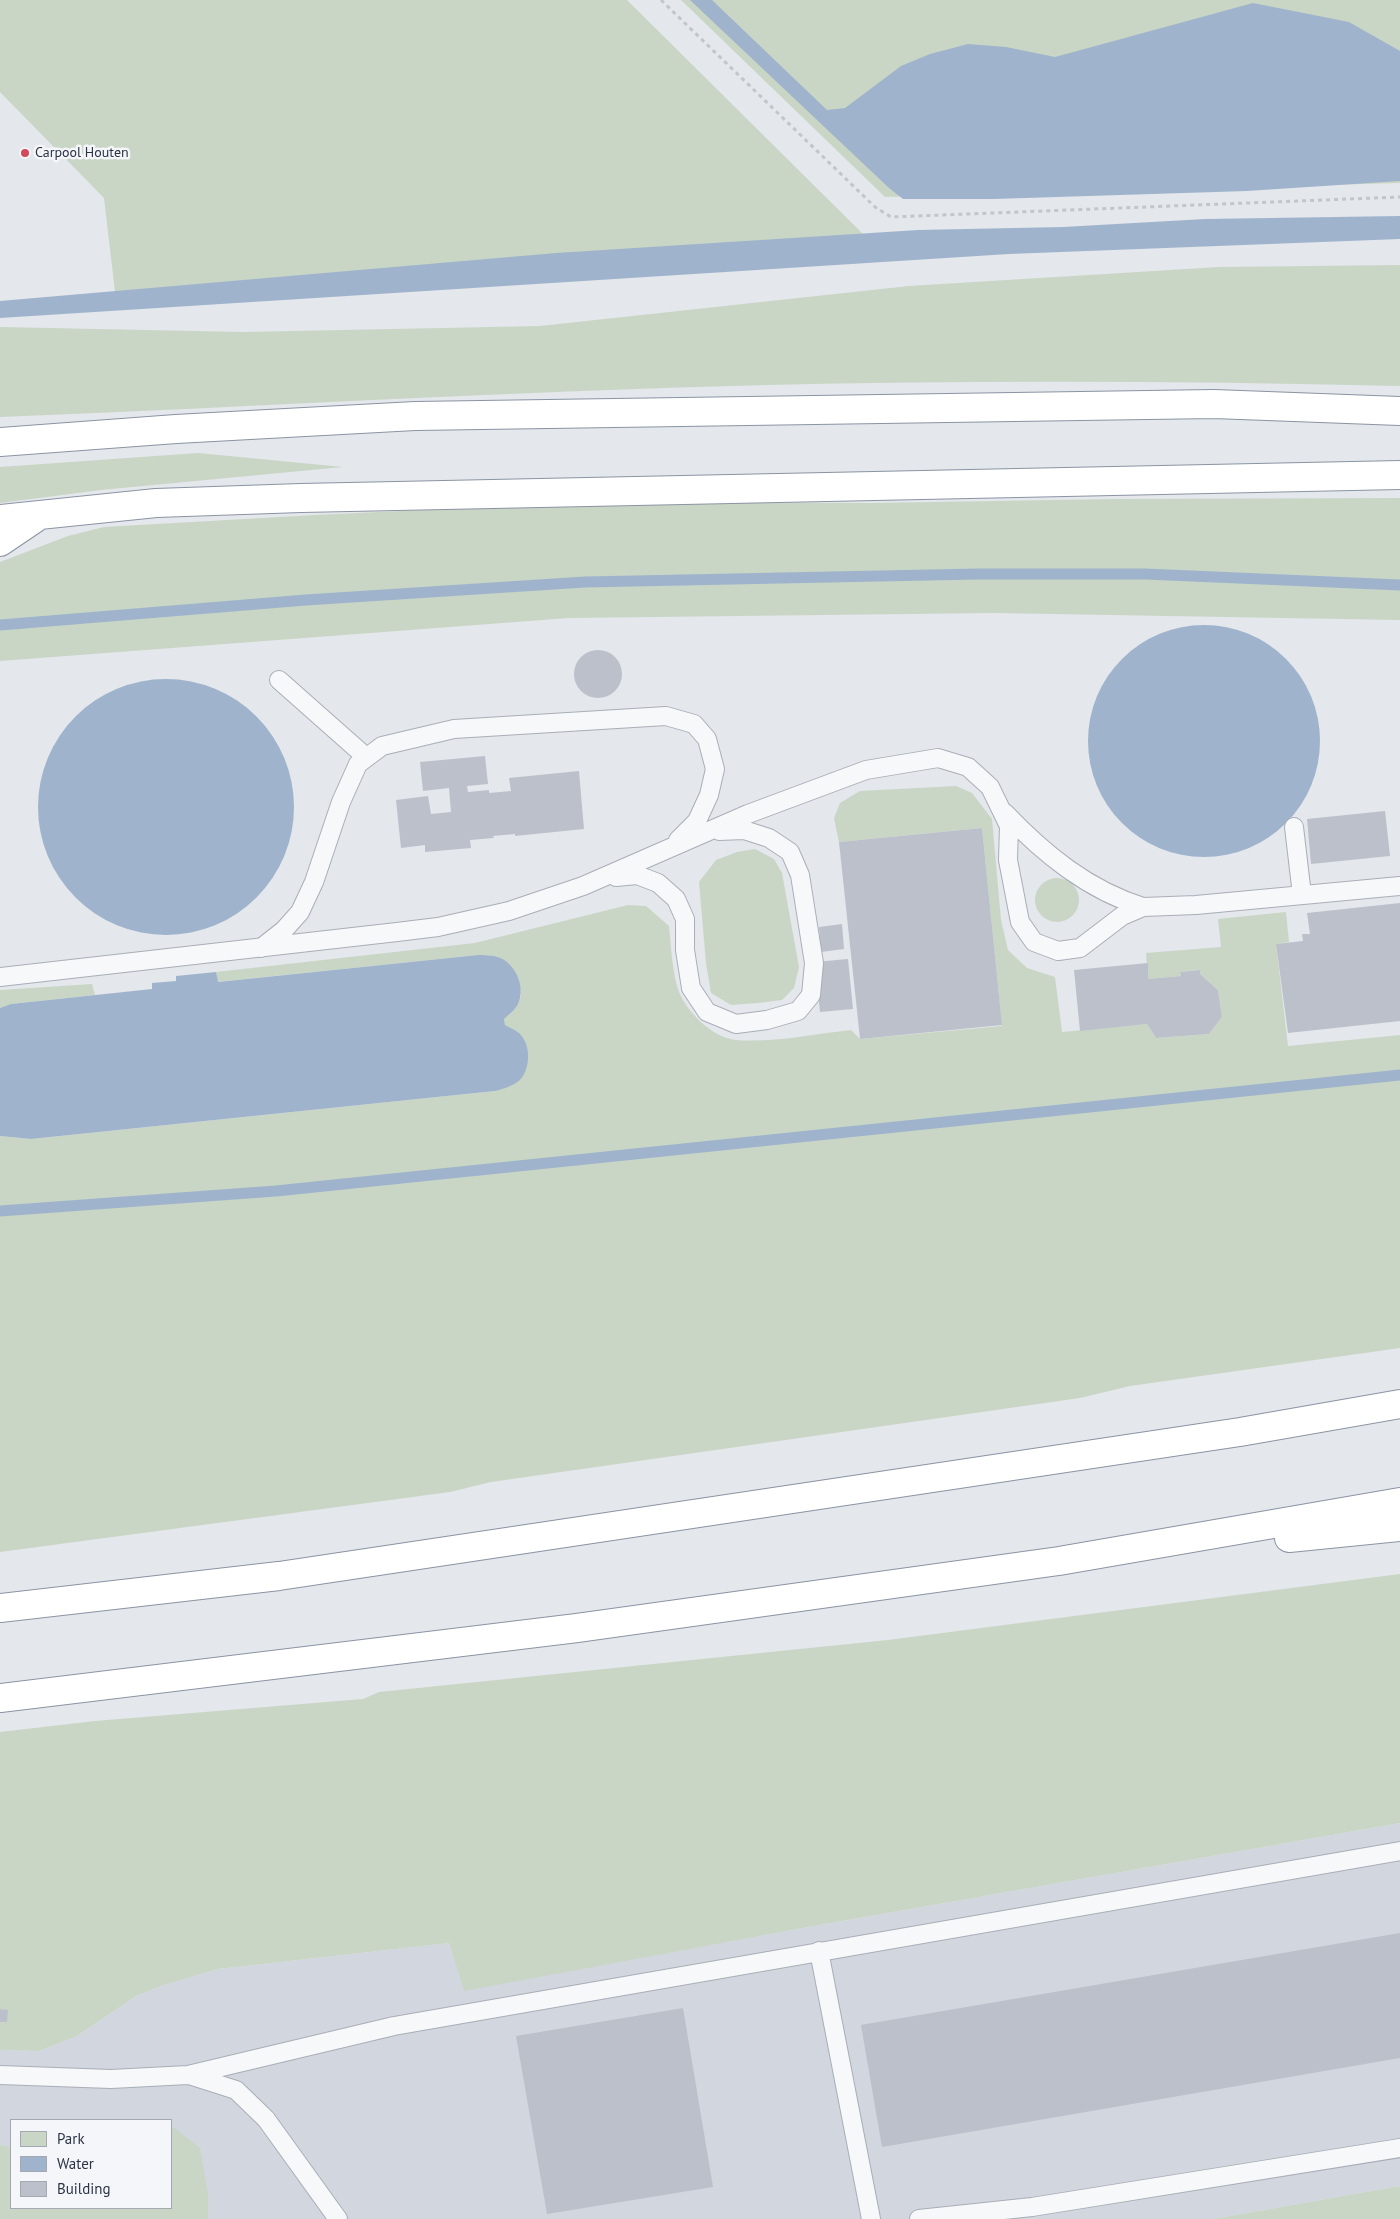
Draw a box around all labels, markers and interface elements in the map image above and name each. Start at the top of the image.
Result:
place label: Carpool Houten [35,145,129,161]
marker: Carpool Houten [19,147,31,159]
legend [10,2119,172,2209]
text: Park [57,2129,85,2148]
text: Water [57,2154,94,2173]
text: Building [57,2179,111,2198]

